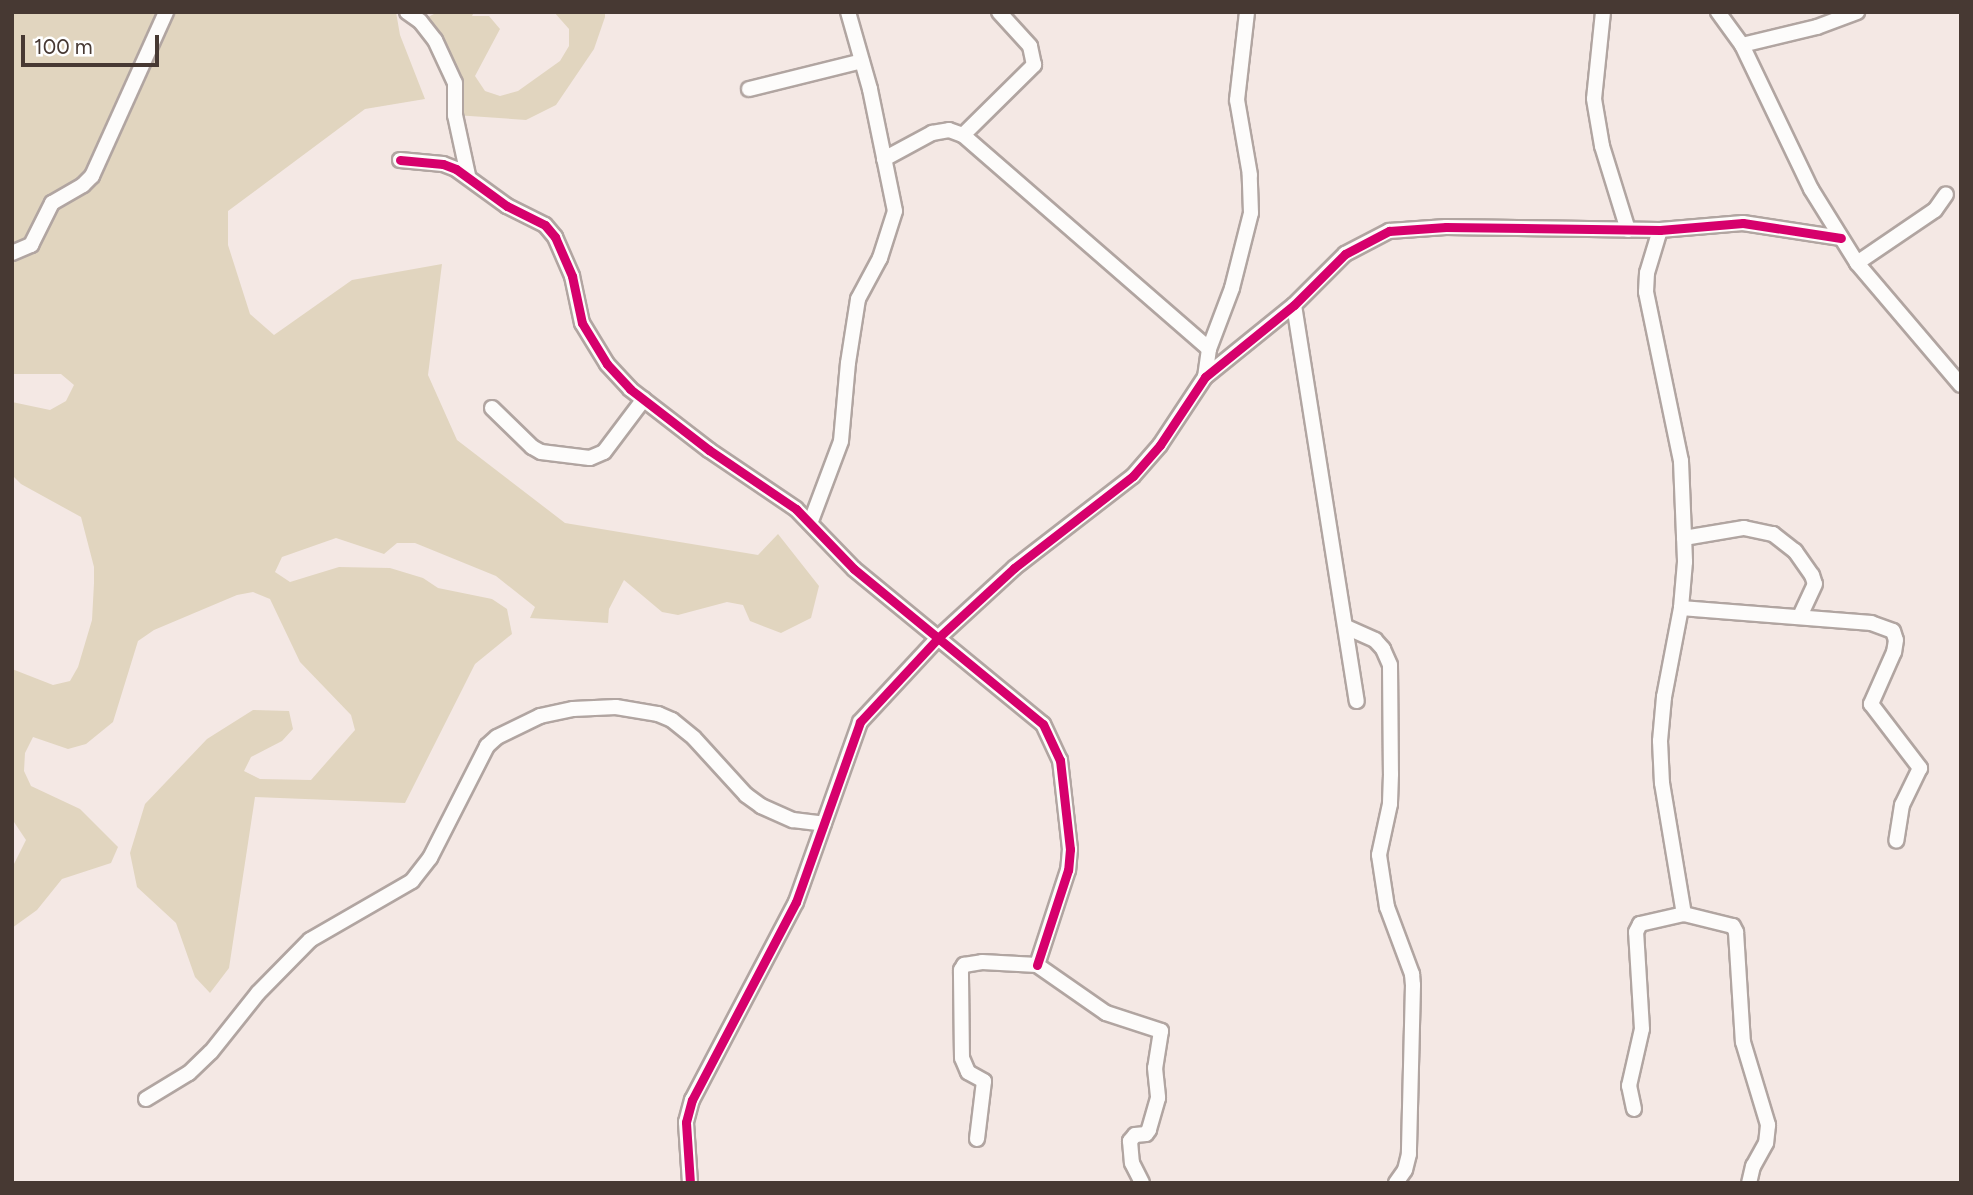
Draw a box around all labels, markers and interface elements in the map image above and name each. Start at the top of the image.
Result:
scale bar [24,21,163,65]
text: 100 m [34,34,93,59]

